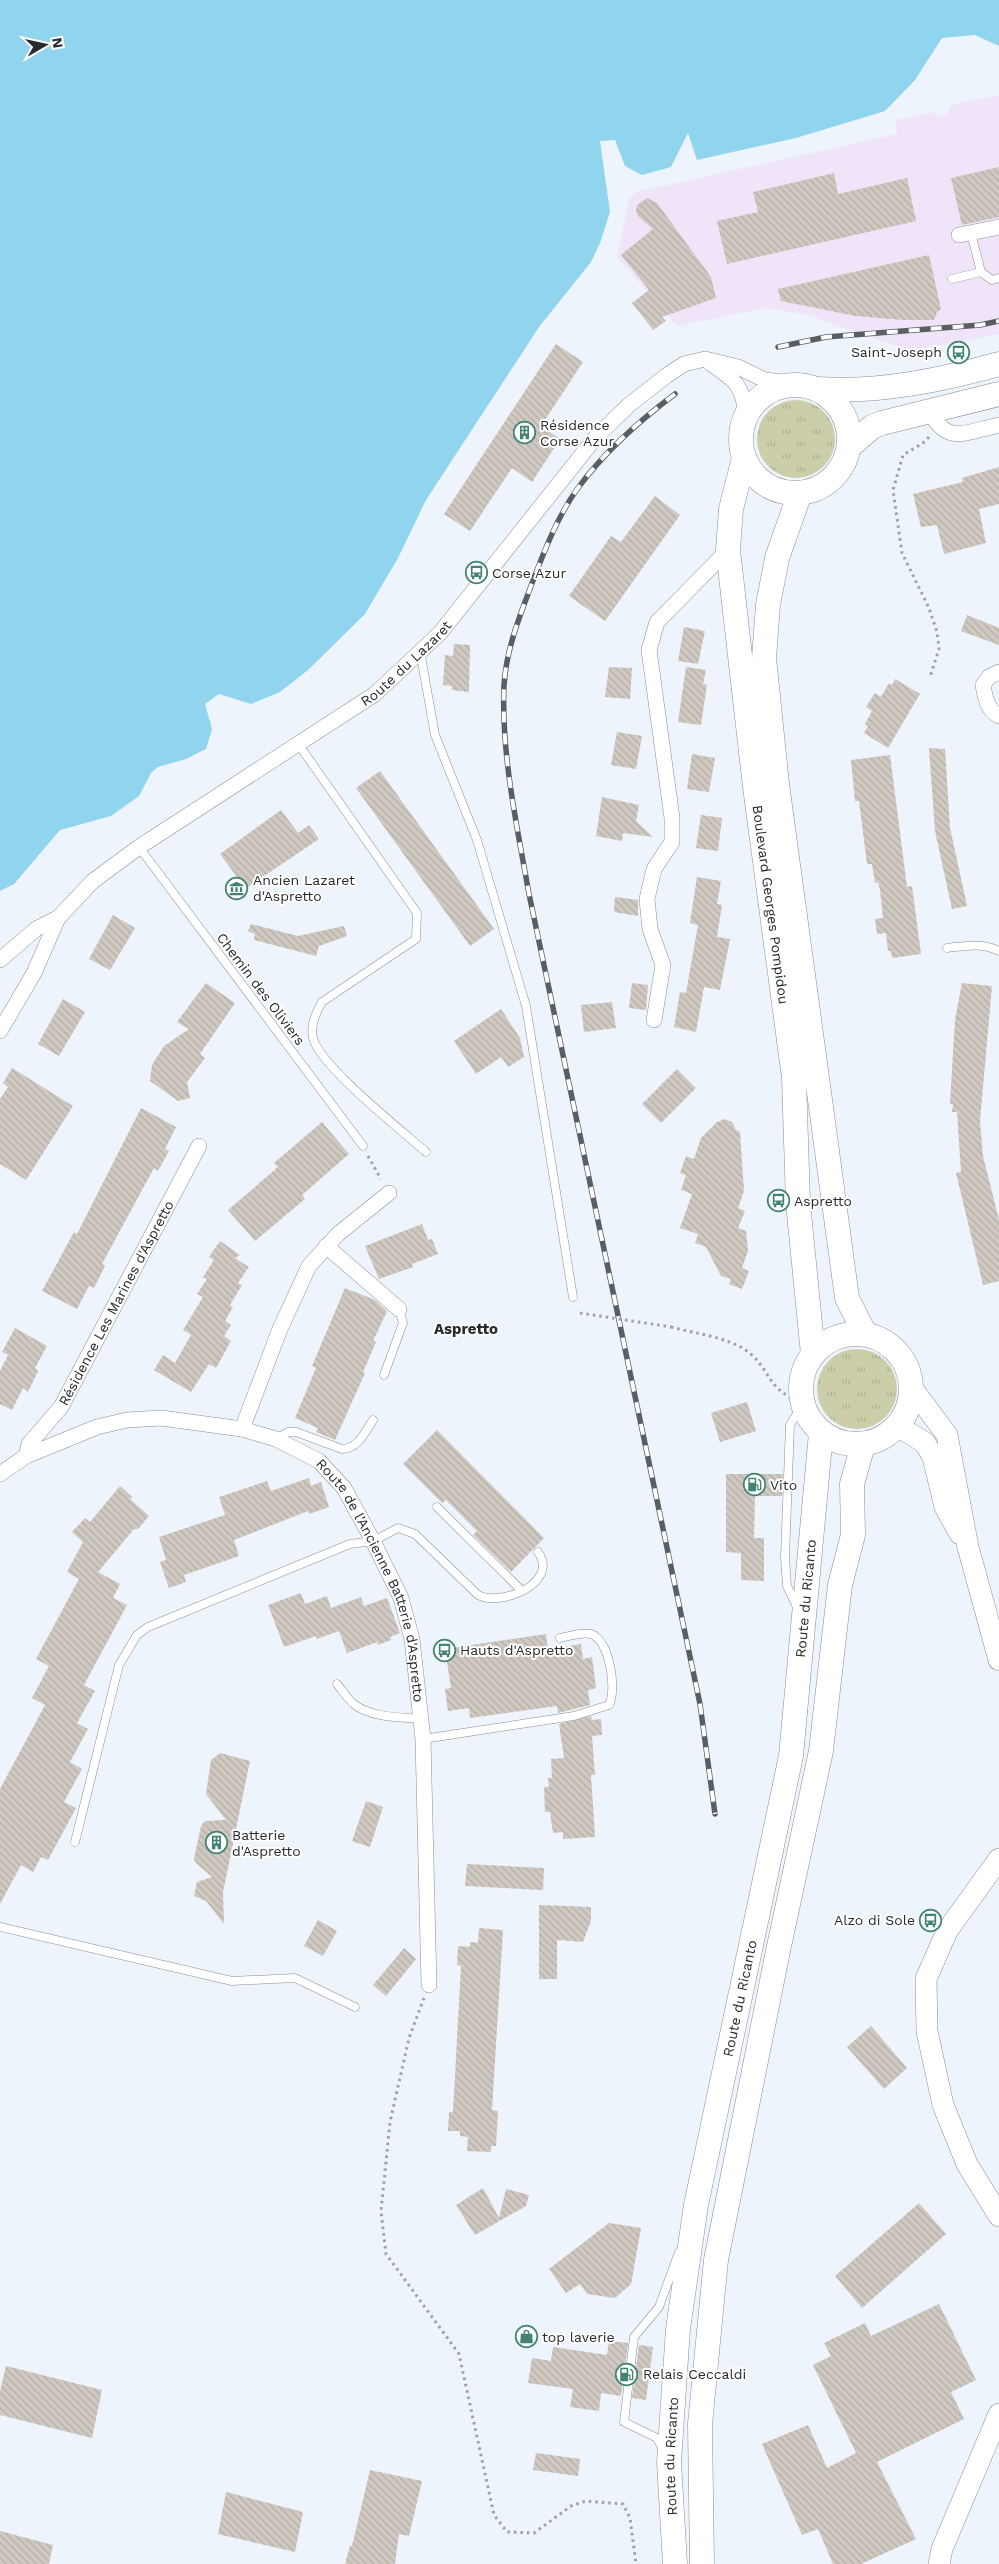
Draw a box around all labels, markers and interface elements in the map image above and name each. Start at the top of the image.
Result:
north arrow [20,20,70,70]
text: N [49,37,67,49]
bus stop icon: Saint-Joseph [946,340,970,364]
place label: Saint-Joseph [851,344,942,360]
place label: Résidence Corse Azur [540,417,614,449]
building icon: Résidence Corse Azur [512,421,536,445]
bus stop icon: Corse Azur [464,561,488,585]
place label: Corse Azur [492,565,566,581]
street label: Route du Lazaret [358,617,455,709]
street label: Boulevard Georges Pompidou [750,804,792,1005]
place label: Ancien Lazaret d'Aspretto [253,872,355,904]
museum icon: Ancien Lazaret d'Aspretto [225,876,249,900]
street label: Chemin des Oliviers [214,930,308,1048]
bus stop icon: Aspretto [766,1189,790,1213]
place label: Aspretto [794,1193,852,1209]
street label: Résidence Les Marines d'Aspretto [55,1198,177,1408]
district label: Aspretto [434,1320,498,1338]
street label: Route de l'Ancienne Batterie d'Aspretto [313,1456,427,1703]
fuel station icon: Vito [742,1473,766,1497]
place label: Vito [770,1477,797,1493]
street label: Route du Ricanto [792,1539,819,1658]
bus stop icon: Hauts d'Aspretto [432,1638,456,1662]
place label: Hauts d'Aspretto [460,1642,573,1658]
place label: Batterie d'Aspretto [232,1827,301,1859]
building icon: Batterie d'Aspretto [204,1831,228,1855]
bus stop icon: Alzo di Sole [919,1908,943,1932]
place label: Alzo di Sole [834,1912,915,1928]
street label: Route du Ricanto [720,1939,760,2058]
shop icon: top laverie [514,2325,538,2349]
place label: top laverie [542,2329,615,2345]
fuel station icon: Relais Ceccaldi [615,2362,639,2386]
place label: Relais Ceccaldi [643,2366,746,2382]
street label: Route du Ricanto [661,2396,681,2516]

